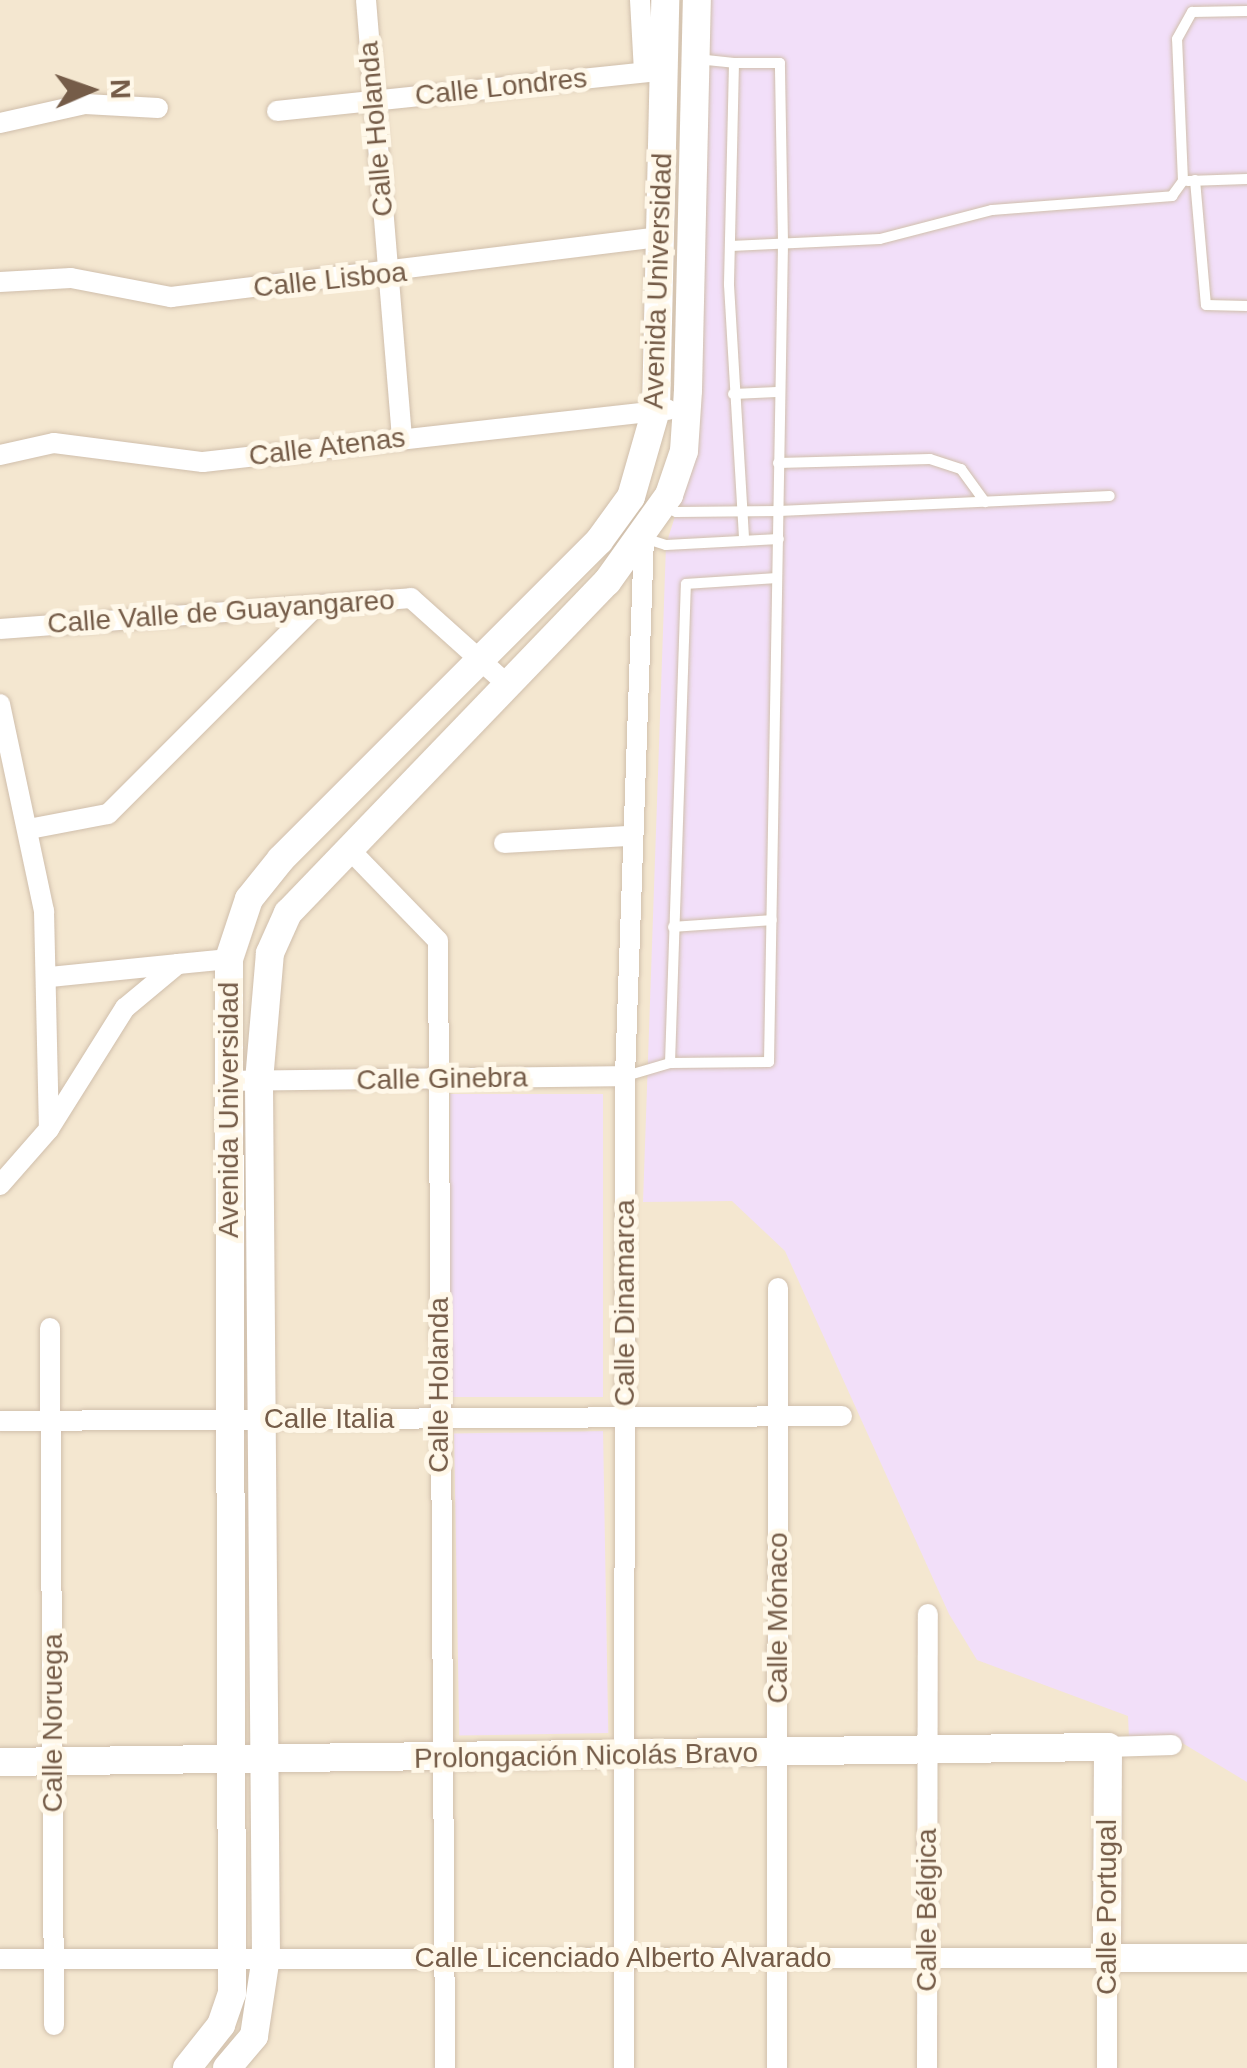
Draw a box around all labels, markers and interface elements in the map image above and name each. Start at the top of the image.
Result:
north arrow [40,40,140,140]
street label: Calle Holanda [352,40,400,218]
street label: Calle Londres [413,61,589,113]
text: N [105,78,136,100]
street label: Avenida Universidad [637,152,679,410]
street label: Calle Lisboa [252,255,408,305]
street label: Calle Atenas [246,421,408,473]
street label: Calle Valle de Guayangareo [46,583,396,641]
street label: Avenida Universidad [212,982,246,1238]
street label: Calle Ginebra [356,1061,528,1097]
street label: Calle Dinamarca [608,1200,642,1406]
street label: Calle Holanda [422,1297,456,1473]
street label: Calle Italia [264,1402,394,1436]
street label: Calle Mónaco [761,1532,795,1704]
street label: Calle Noruega [36,1634,70,1812]
street label: Prolongación Nicolás Bravo [414,1736,758,1776]
street label: Calle Portugal [1090,1819,1124,1995]
street label: Calle Bélgica [910,1828,944,1992]
street label: Calle Licenciado Alberto Alvarado [413,1941,833,1975]

